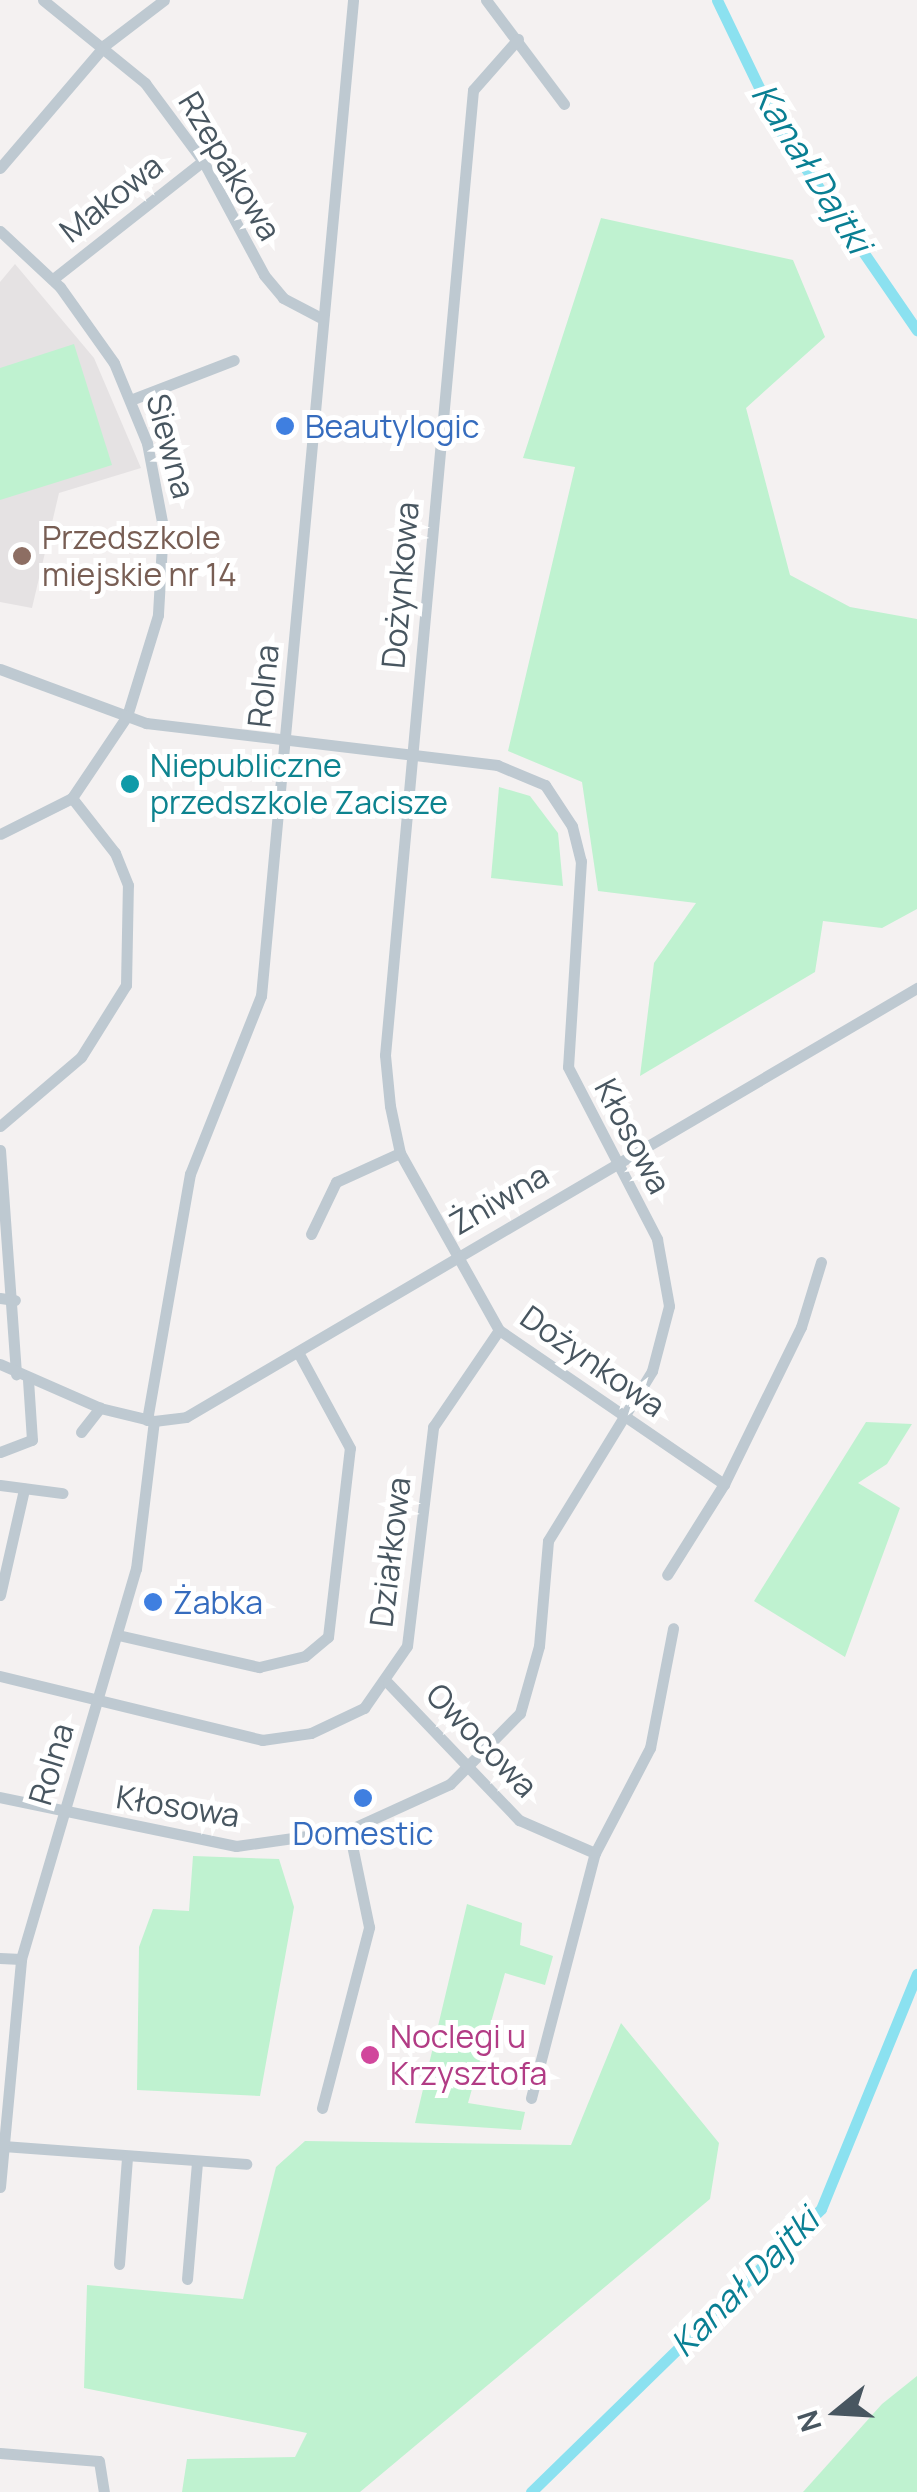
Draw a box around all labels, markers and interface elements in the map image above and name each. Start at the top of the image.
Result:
water label: Kanał Dajtki [743,76,881,260]
street label: Rzepakowa [171,85,289,247]
street label: Makowa [52,146,170,250]
street label: Siewna [139,390,203,502]
place label: Beautylogic [305,407,480,445]
marker: Beautylogic [274,415,296,437]
street label: Dożynkowa [374,500,426,670]
place label: Przedszkole miejskie nr 14 [42,519,237,594]
marker: Przedszkole miejskie nr 14 [11,545,33,567]
street label: Rolna [240,643,286,729]
place label: Niepubliczne przedszkole Zacisze [150,747,448,822]
marker: Niepubliczne przedszkole Zacisze [119,773,141,795]
street label: Kłosowa [587,1072,679,1200]
street label: Żniwna [443,1156,555,1242]
street label: Dożynkowa [513,1297,673,1425]
street label: Działkowa [362,1475,418,1629]
place label: Żabka [173,1583,263,1621]
marker: Żabka [142,1591,164,1613]
street label: Owocowa [419,1675,545,1805]
street label: Rolna [20,1719,82,1809]
street label: Kłosowa [114,1777,242,1835]
marker: Domestic [352,1787,374,1809]
place label: Domestic [293,1814,433,1852]
place label: Noclegi u Krzysztofa [390,2018,547,2093]
marker: Noclegi u Krzysztofa [359,2044,381,2066]
water label: Kanał Dajtki [661,2199,827,2365]
north arrow [787,2362,887,2462]
text: N [787,2406,830,2437]

